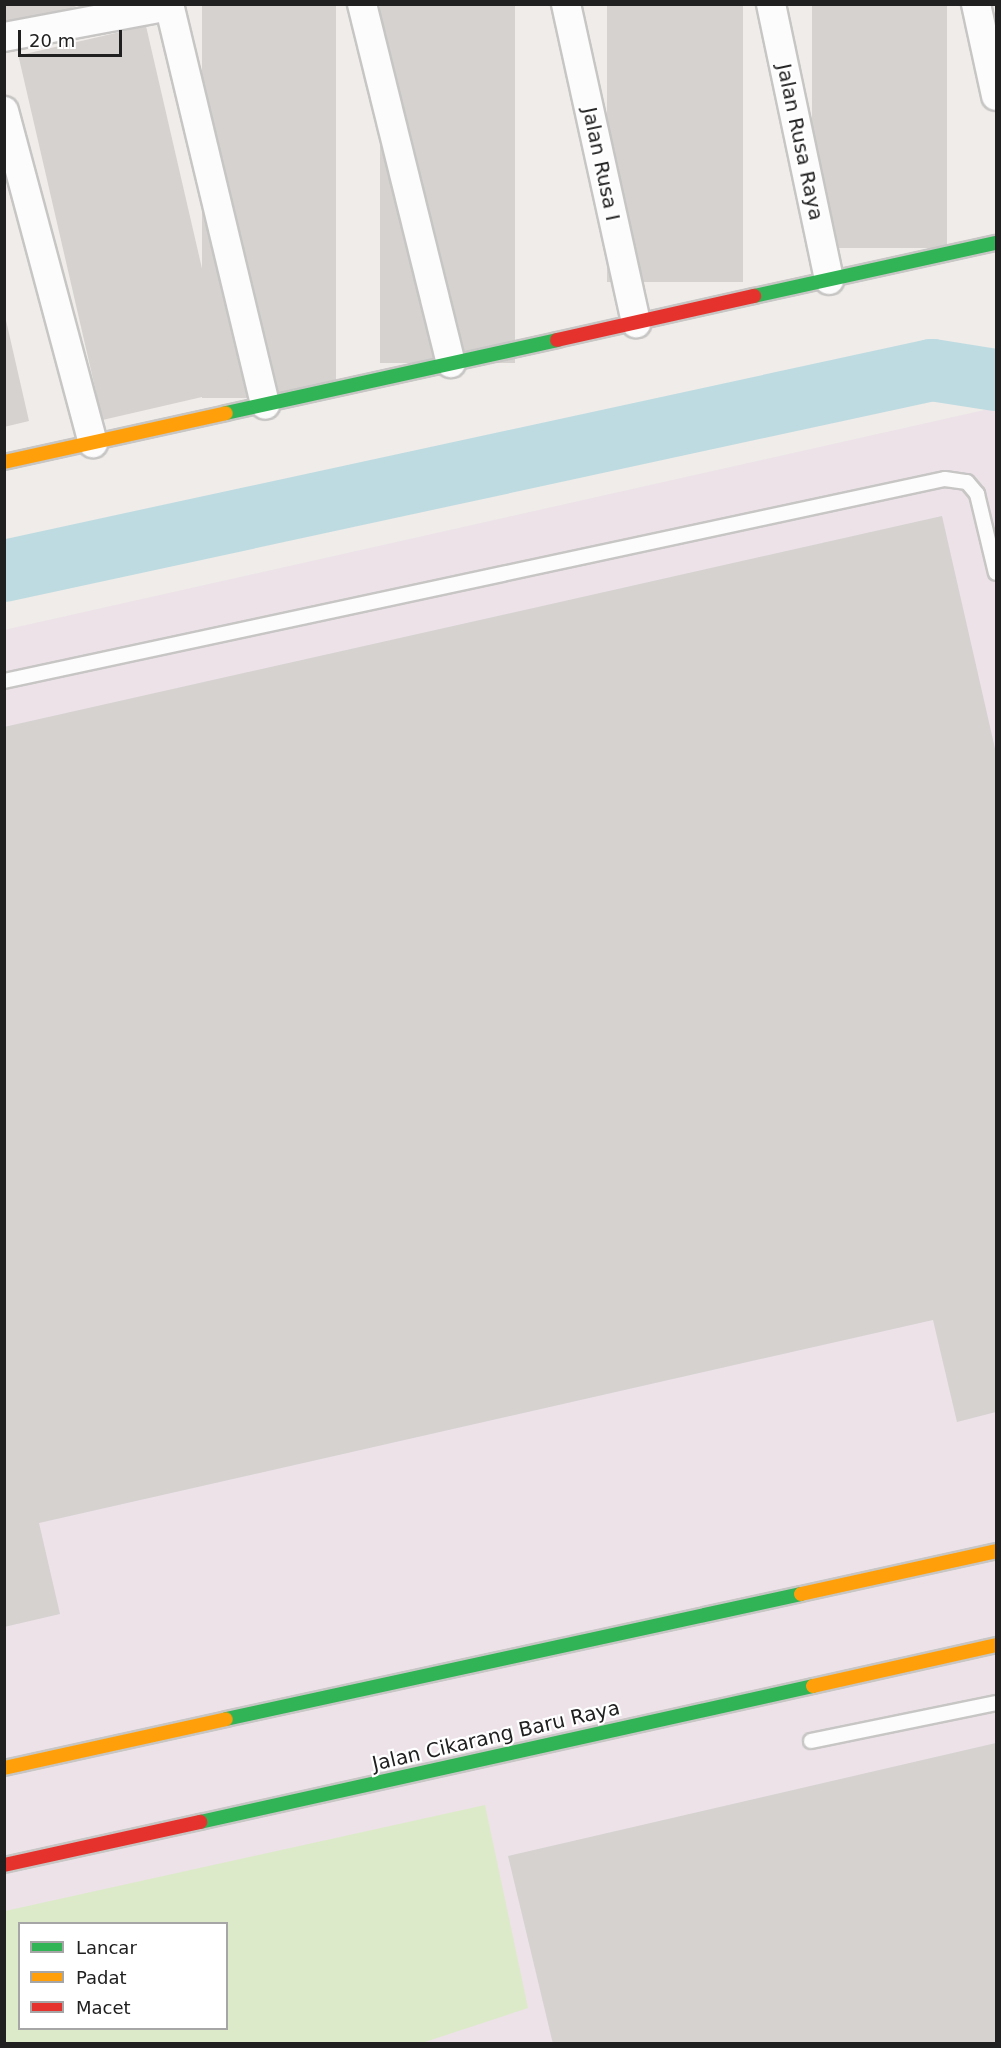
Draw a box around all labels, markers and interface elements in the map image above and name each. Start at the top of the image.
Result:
scale bar [21,18,124,56]
text: 20 m [29,30,75,51]
street label: Jalan Rusa Raya [772,61,828,223]
street label: Jalan Rusa I [577,105,625,223]
street label: Jalan Cikarang Baru Raya [370,1696,622,1776]
legend [18,1922,228,2030]
text: Lancar [76,1937,137,1958]
text: Padat [76,1967,127,1988]
text: Macet [76,1997,131,2018]

